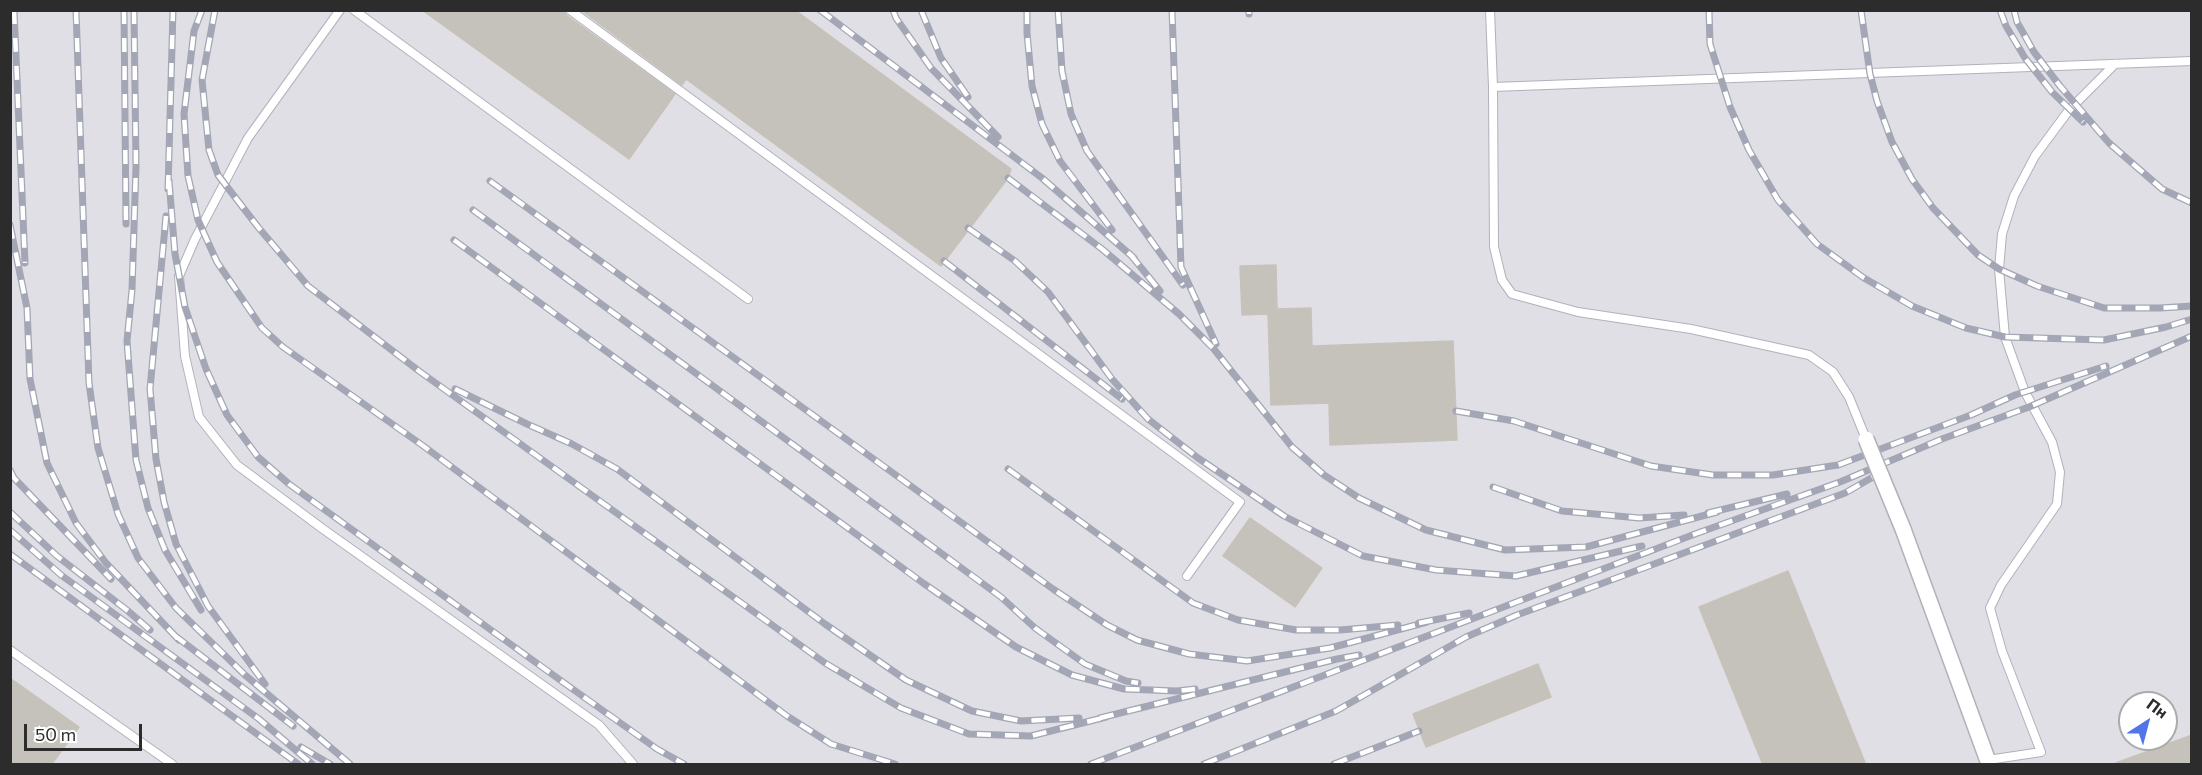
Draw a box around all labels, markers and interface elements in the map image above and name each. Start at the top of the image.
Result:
north arrow [2118,691,2178,751]
text: Пн [2144,694,2172,722]
scale bar [27,712,146,750]
text: 50 m [35,723,76,745]

